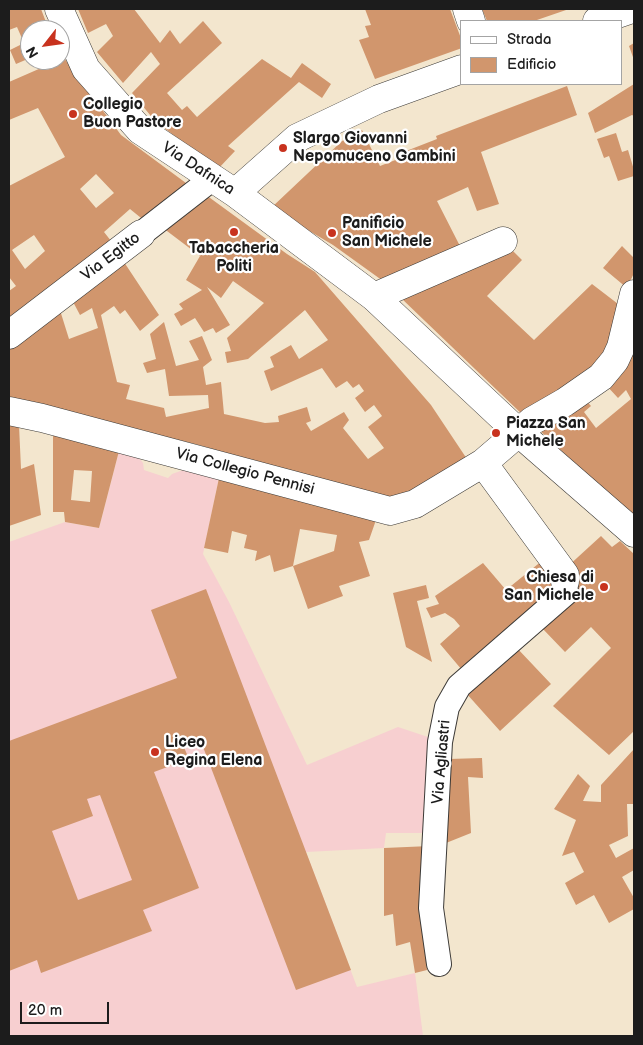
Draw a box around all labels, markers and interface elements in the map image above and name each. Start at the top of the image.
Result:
north arrow [20,20,70,70]
legend [460,20,623,85]
text: Strada [507,30,551,49]
text: N [22,43,42,61]
text: Edificio [507,55,556,74]
place label: Collegio Buon Pastore [83,95,181,133]
marker: Collegio Buon Pastore [67,108,79,120]
place label: Slargo Giovanni Nepomuceno Gambini [293,129,456,167]
street label: Via Dafnica [158,138,238,200]
marker: Slargo Giovanni Nepomuceno Gambini [277,142,289,154]
place label: Panificio San Michele [342,214,432,252]
marker: Tabaccheria Politi [228,226,240,238]
marker: Panificio San Michele [326,227,338,239]
street label: Via Egitto [78,229,144,285]
place label: Tabaccheria Politi [189,239,279,277]
place label: Piazza San Michele [506,414,586,452]
marker: Piazza San Michele [490,427,502,439]
street label: Via Collegio Pennisi [174,444,316,500]
place label: Chiesa di San Michele [504,568,594,606]
marker: Chiesa di San Michele [598,581,610,593]
street label: Via Agliastri [429,719,455,805]
place label: Liceo Regina Elena [165,733,262,771]
marker: Liceo Regina Elena [149,746,161,758]
scale bar [22,992,111,1024]
text: 20 m [28,1001,62,1020]

